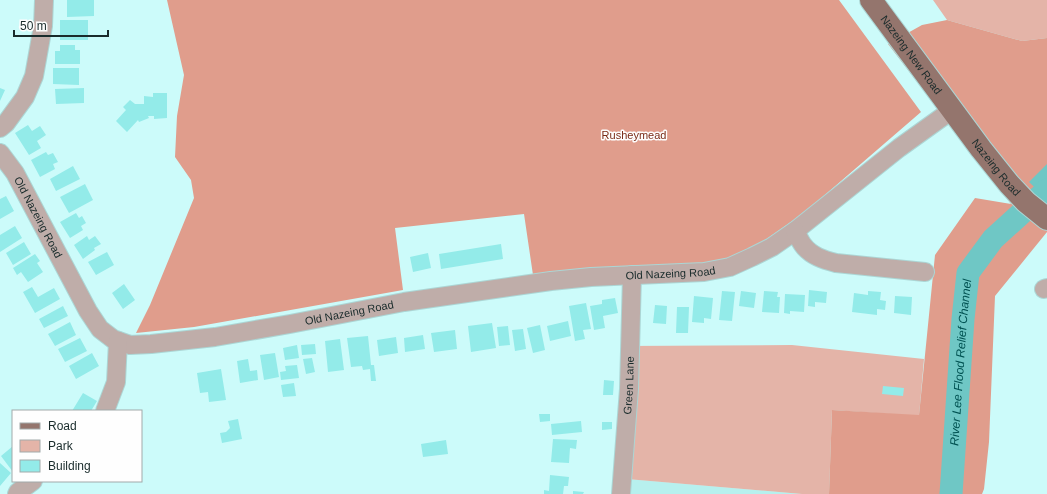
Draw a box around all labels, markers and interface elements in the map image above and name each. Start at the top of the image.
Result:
scale bar [14,12,108,38]
street label: Nazeing New Road [878,13,944,96]
text: 50 m [20,19,47,33]
park label: Rusheymead [602,129,666,141]
street label: Nazeing Road [970,137,1023,198]
street label: Old Nazeing Road [12,175,65,260]
street label: Old Nazeing Road [625,264,716,281]
water label: River Lee Flood Relief Channel [947,278,974,446]
street label: Old Nazeing Road [304,298,395,327]
street label: Green Lane [621,356,636,415]
legend [12,410,142,482]
text: Road [48,419,77,433]
text: Park [48,439,74,453]
text: Building [48,459,91,473]

